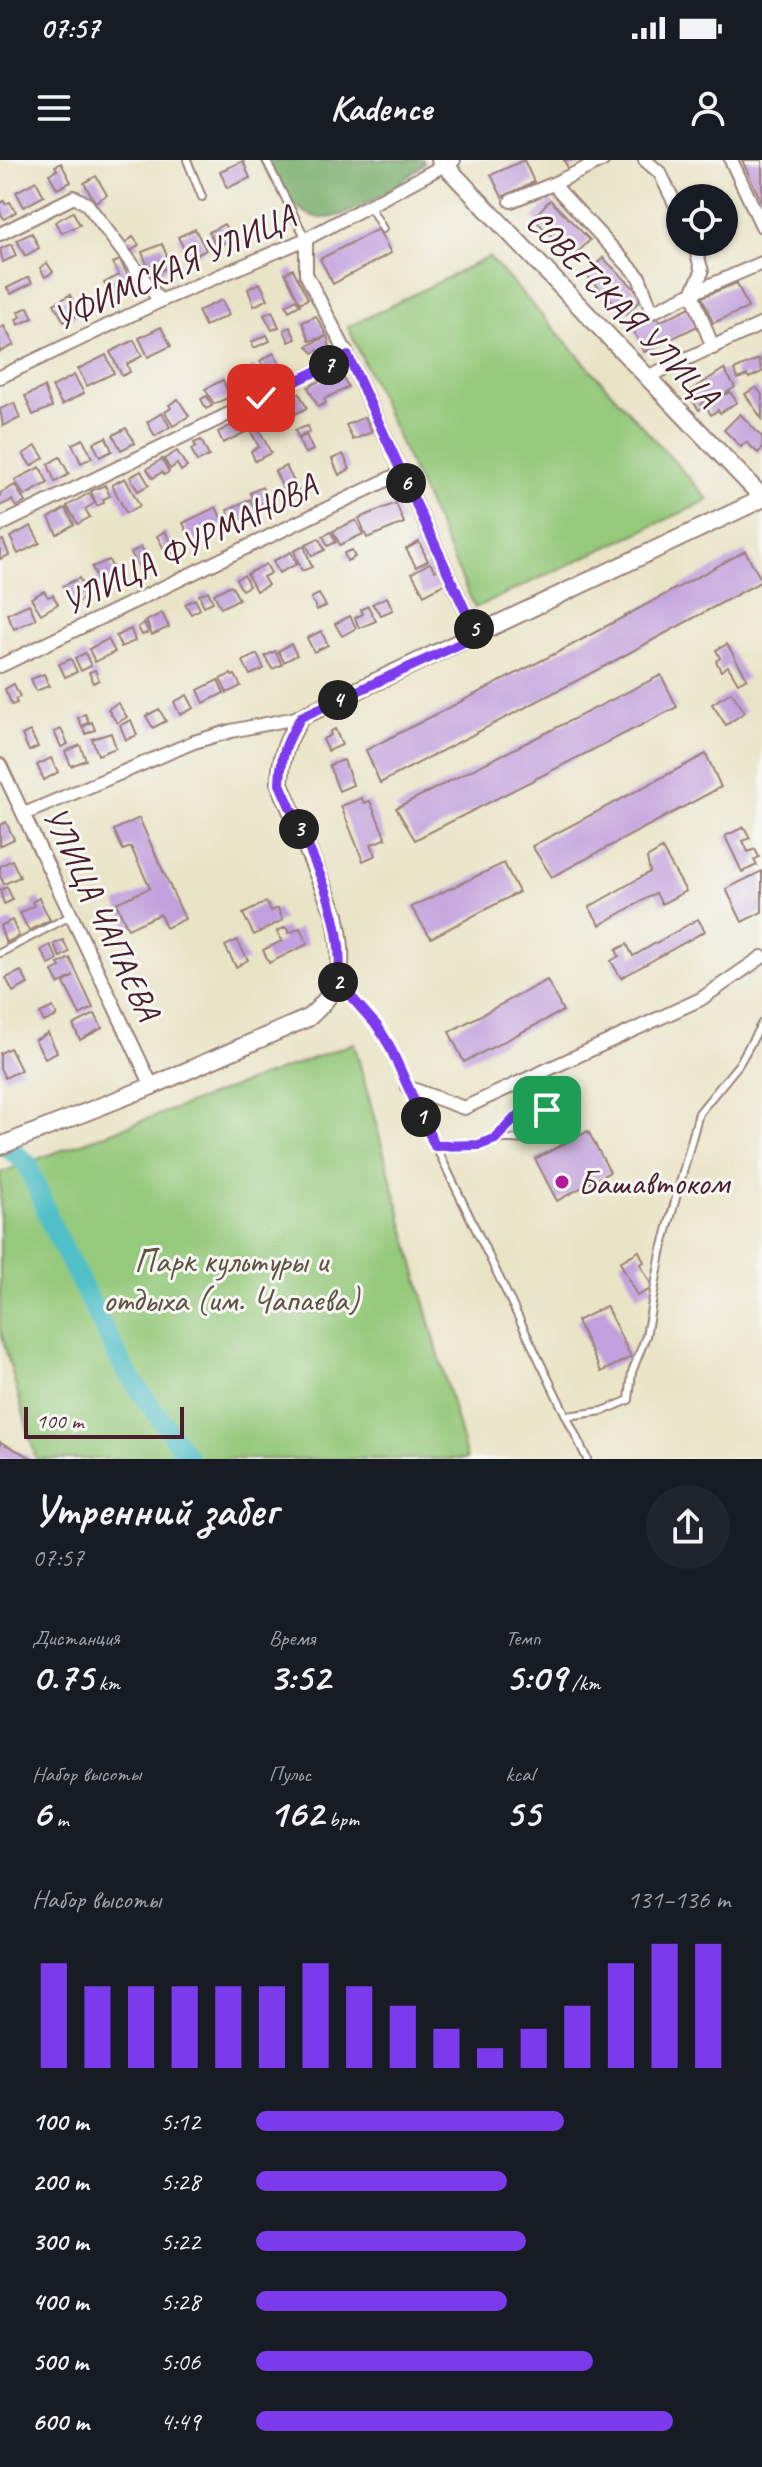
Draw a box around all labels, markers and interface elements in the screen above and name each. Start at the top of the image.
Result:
text: 07:57 [40,9,99,47]
text: Kadence [330,85,432,131]
icon: menu [32,86,76,130]
icon: person [686,86,730,130]
map controls [666,184,738,256]
button: locate [666,184,738,256]
street label: УФИМСКАЯ УЛИЦА [47,194,303,339]
street label: СОВЕТСКАЯ УЛИЦА [517,200,730,418]
pin: 7 [309,345,349,385]
text: 7 [324,351,334,379]
pin [227,364,295,432]
icon: check [239,376,283,420]
street label: УЛИЦА ФУРМАНОВА [55,463,325,624]
pin: 6 [386,463,426,503]
text: 6 [401,469,411,497]
pin: 5 [454,609,494,649]
text: 5 [469,615,479,643]
pin: 4 [318,680,358,720]
text: 4 [333,686,343,714]
street label: УЛИЦА ЧАПАЕВА [34,799,171,1029]
pin: 3 [279,809,319,849]
text: 3 [294,815,304,843]
pin: 2 [318,962,358,1002]
text: 2 [333,968,343,996]
pin [513,1076,581,1144]
icon: arrive [525,1088,569,1132]
pin: 1 [401,1097,441,1137]
text: 1 [416,1103,426,1131]
place label: Башавтоком [578,1161,731,1204]
marker: Башавтоком [553,1173,571,1191]
park label: Парк культуры и отдыха (им. Чапаева) [103,1239,361,1321]
scale bar [24,1403,184,1439]
text: 100 m [36,1407,83,1435]
text: Утренний забег [32,1483,277,1538]
button: share [646,1485,730,1569]
text: 07:57 [32,1541,84,1574]
text: Дистанция [32,1624,120,1652]
text: Время [269,1624,315,1652]
text: Темп [505,1624,541,1652]
text: 0.75 [32,1652,93,1702]
text: 3:52 [269,1652,330,1702]
text: 5:09 [505,1652,566,1702]
text: km [93,1669,120,1697]
text: /km [566,1669,600,1697]
text: Набор высоты [32,1760,141,1788]
text: Пульс [269,1760,311,1788]
text: kcal [505,1760,534,1788]
text: 6 [32,1788,51,1838]
text: 162 [269,1788,324,1838]
text: 55 [505,1788,540,1838]
text: m [51,1805,69,1833]
text: bpm [324,1805,359,1833]
text: Набор высоты [32,1883,161,1916]
text: 131–136 m [627,1883,730,1916]
text: 100 m [32,2105,88,2138]
text: 5:12 [160,2105,200,2138]
text: 200 m [32,2165,88,2198]
text: 5:28 [160,2165,200,2198]
text: 300 m [32,2225,88,2258]
text: 5:22 [160,2225,200,2258]
text: 400 m [32,2285,88,2318]
text: 5:28 [160,2285,200,2318]
text: 500 m [32,2345,88,2378]
text: 5:06 [160,2345,200,2378]
text: 600 m [32,2405,89,2438]
text: 4:49 [160,2405,200,2438]

